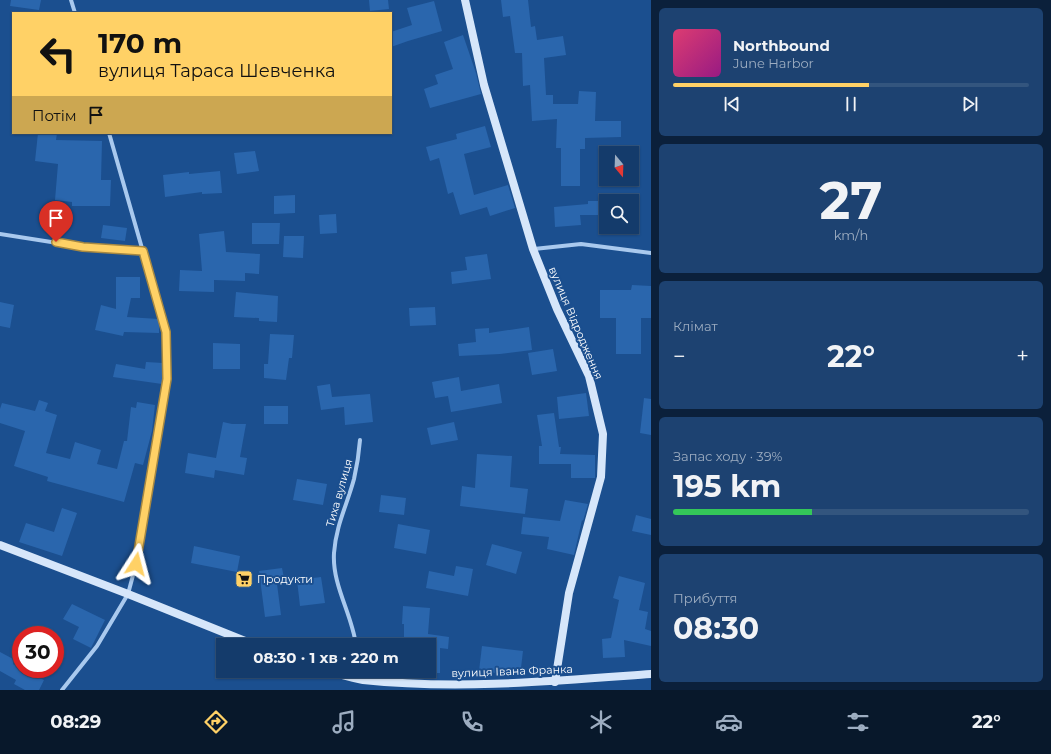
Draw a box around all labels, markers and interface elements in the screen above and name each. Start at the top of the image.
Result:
text: 170 m [98,26,182,60]
icon: left [32,28,84,80]
text: Northbound [733,36,830,55]
text: June Harbor [733,55,814,71]
text: вулиця Тараса Шевченка [98,60,336,82]
icon: previous [721,93,743,115]
icon: pause [840,93,862,115]
icon: next [959,93,981,115]
icon: arrive [85,104,107,126]
text: Потім [32,106,77,125]
north arrow [599,146,639,186]
map controls [599,146,639,234]
text: 27 [820,169,882,232]
button: search [599,194,639,234]
pin [39,201,73,242]
icon: arrive [45,207,67,229]
text: km/h [834,227,868,243]
street label: вулиця Відродження [546,264,606,382]
text: Клімат [673,318,718,334]
text: 22° [827,338,875,375]
text: − [673,343,686,370]
text: + [1016,343,1029,370]
text: Запас ходу · 39% [673,448,782,464]
street label: Тиха вулиця [323,457,355,529]
text: 195 km [673,468,781,505]
position arrow [115,543,157,585]
supermarket icon: Продукти [234,569,254,589]
place label: Продукти [257,572,313,586]
text: Прибуття [673,590,737,606]
text: 08:30 [673,610,759,647]
speed limit sign: 30 [12,626,64,678]
text: 08:30 · 1 хв · 220 m [253,648,399,667]
street label: вулиця Івана Франка [451,662,573,680]
icon: directions [202,708,230,736]
icon: music [330,708,358,736]
icon: phone [458,708,486,736]
icon: climate [587,708,615,736]
icon: car [715,708,743,736]
icon: filters [844,708,872,736]
text: 08:29 [50,711,101,733]
text: 22° [972,711,1001,733]

